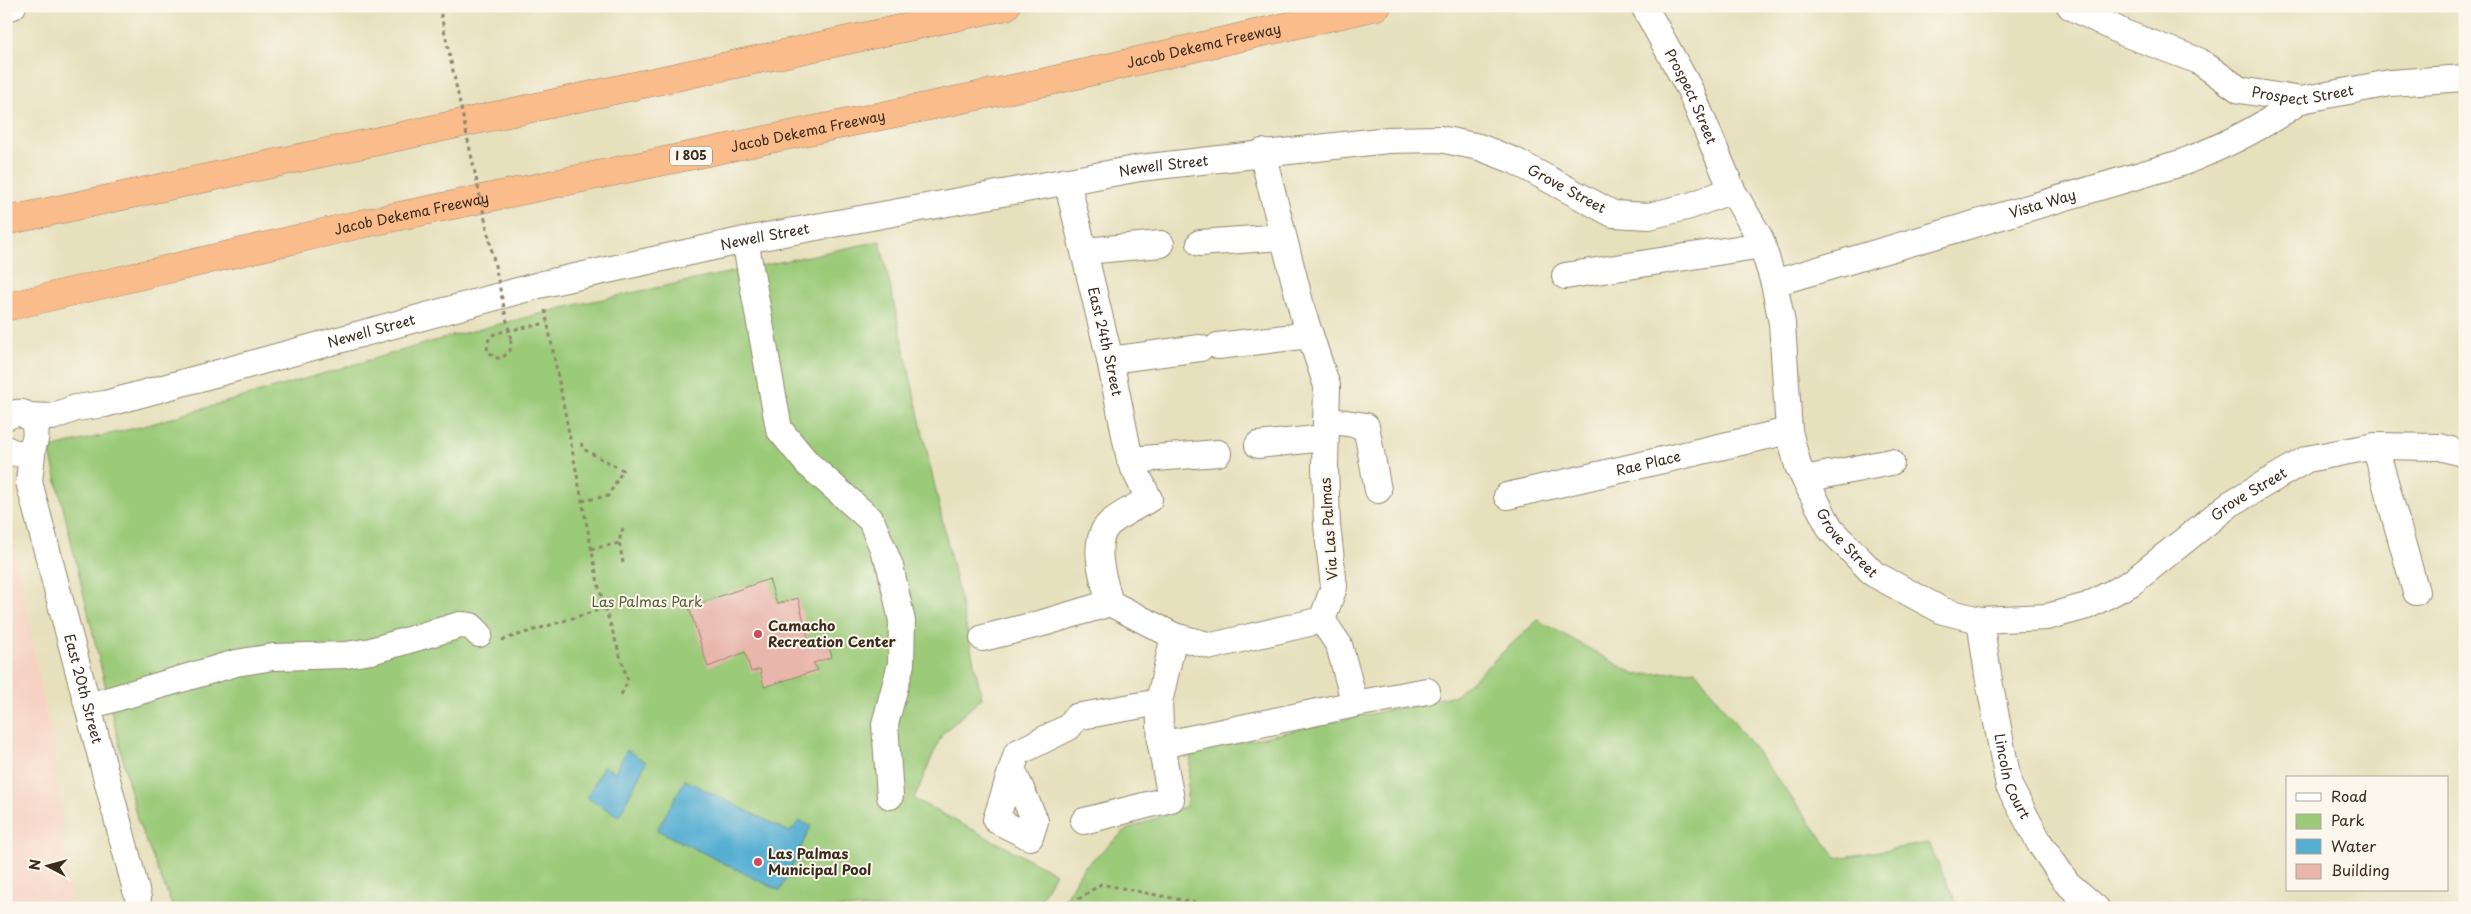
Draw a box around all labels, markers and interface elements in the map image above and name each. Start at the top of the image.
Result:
street label: Jacob Dekema Freeway [1125,17,1283,73]
street label: Prospect Street [1659,45,1723,148]
street label: Prospect Street [2250,79,2355,110]
street label: Jacob Dekema Freeway [729,104,887,157]
road number: I 805 [670,146,712,166]
street label: Newell Street [1117,149,1210,182]
street label: Grove Street [1524,159,1610,218]
street label: Vista Way [2007,184,2078,223]
street label: Jacob Dekema Freeway [332,187,490,240]
street label: Newell Street [718,217,811,255]
street label: East 24th Street [1083,285,1128,398]
street label: Newell Street [325,308,418,353]
street label: Rae Place [1614,445,1683,481]
street label: Grove Street [2206,462,2291,526]
street label: Via Las Palmas [1314,477,1343,581]
street label: Grove Street [1811,504,1883,582]
park label: Las Palmas Park [591,591,703,612]
place label: Camacho Recreation Center [768,615,897,652]
marker: Camacho Recreation Center [752,628,764,640]
street label: East 20th Street [59,631,108,746]
street label: Lincoln Court [1989,732,2036,823]
legend [2286,776,2448,892]
text: Road [2331,784,2367,807]
text: Park [2331,808,2365,831]
text: Water [2331,834,2376,857]
north arrow [22,842,72,892]
place label: Las Palmas Municipal Pool [768,843,871,880]
marker: Las Palmas Municipal Pool [752,856,764,868]
text: N [24,858,46,871]
text: Building [2331,858,2390,881]

